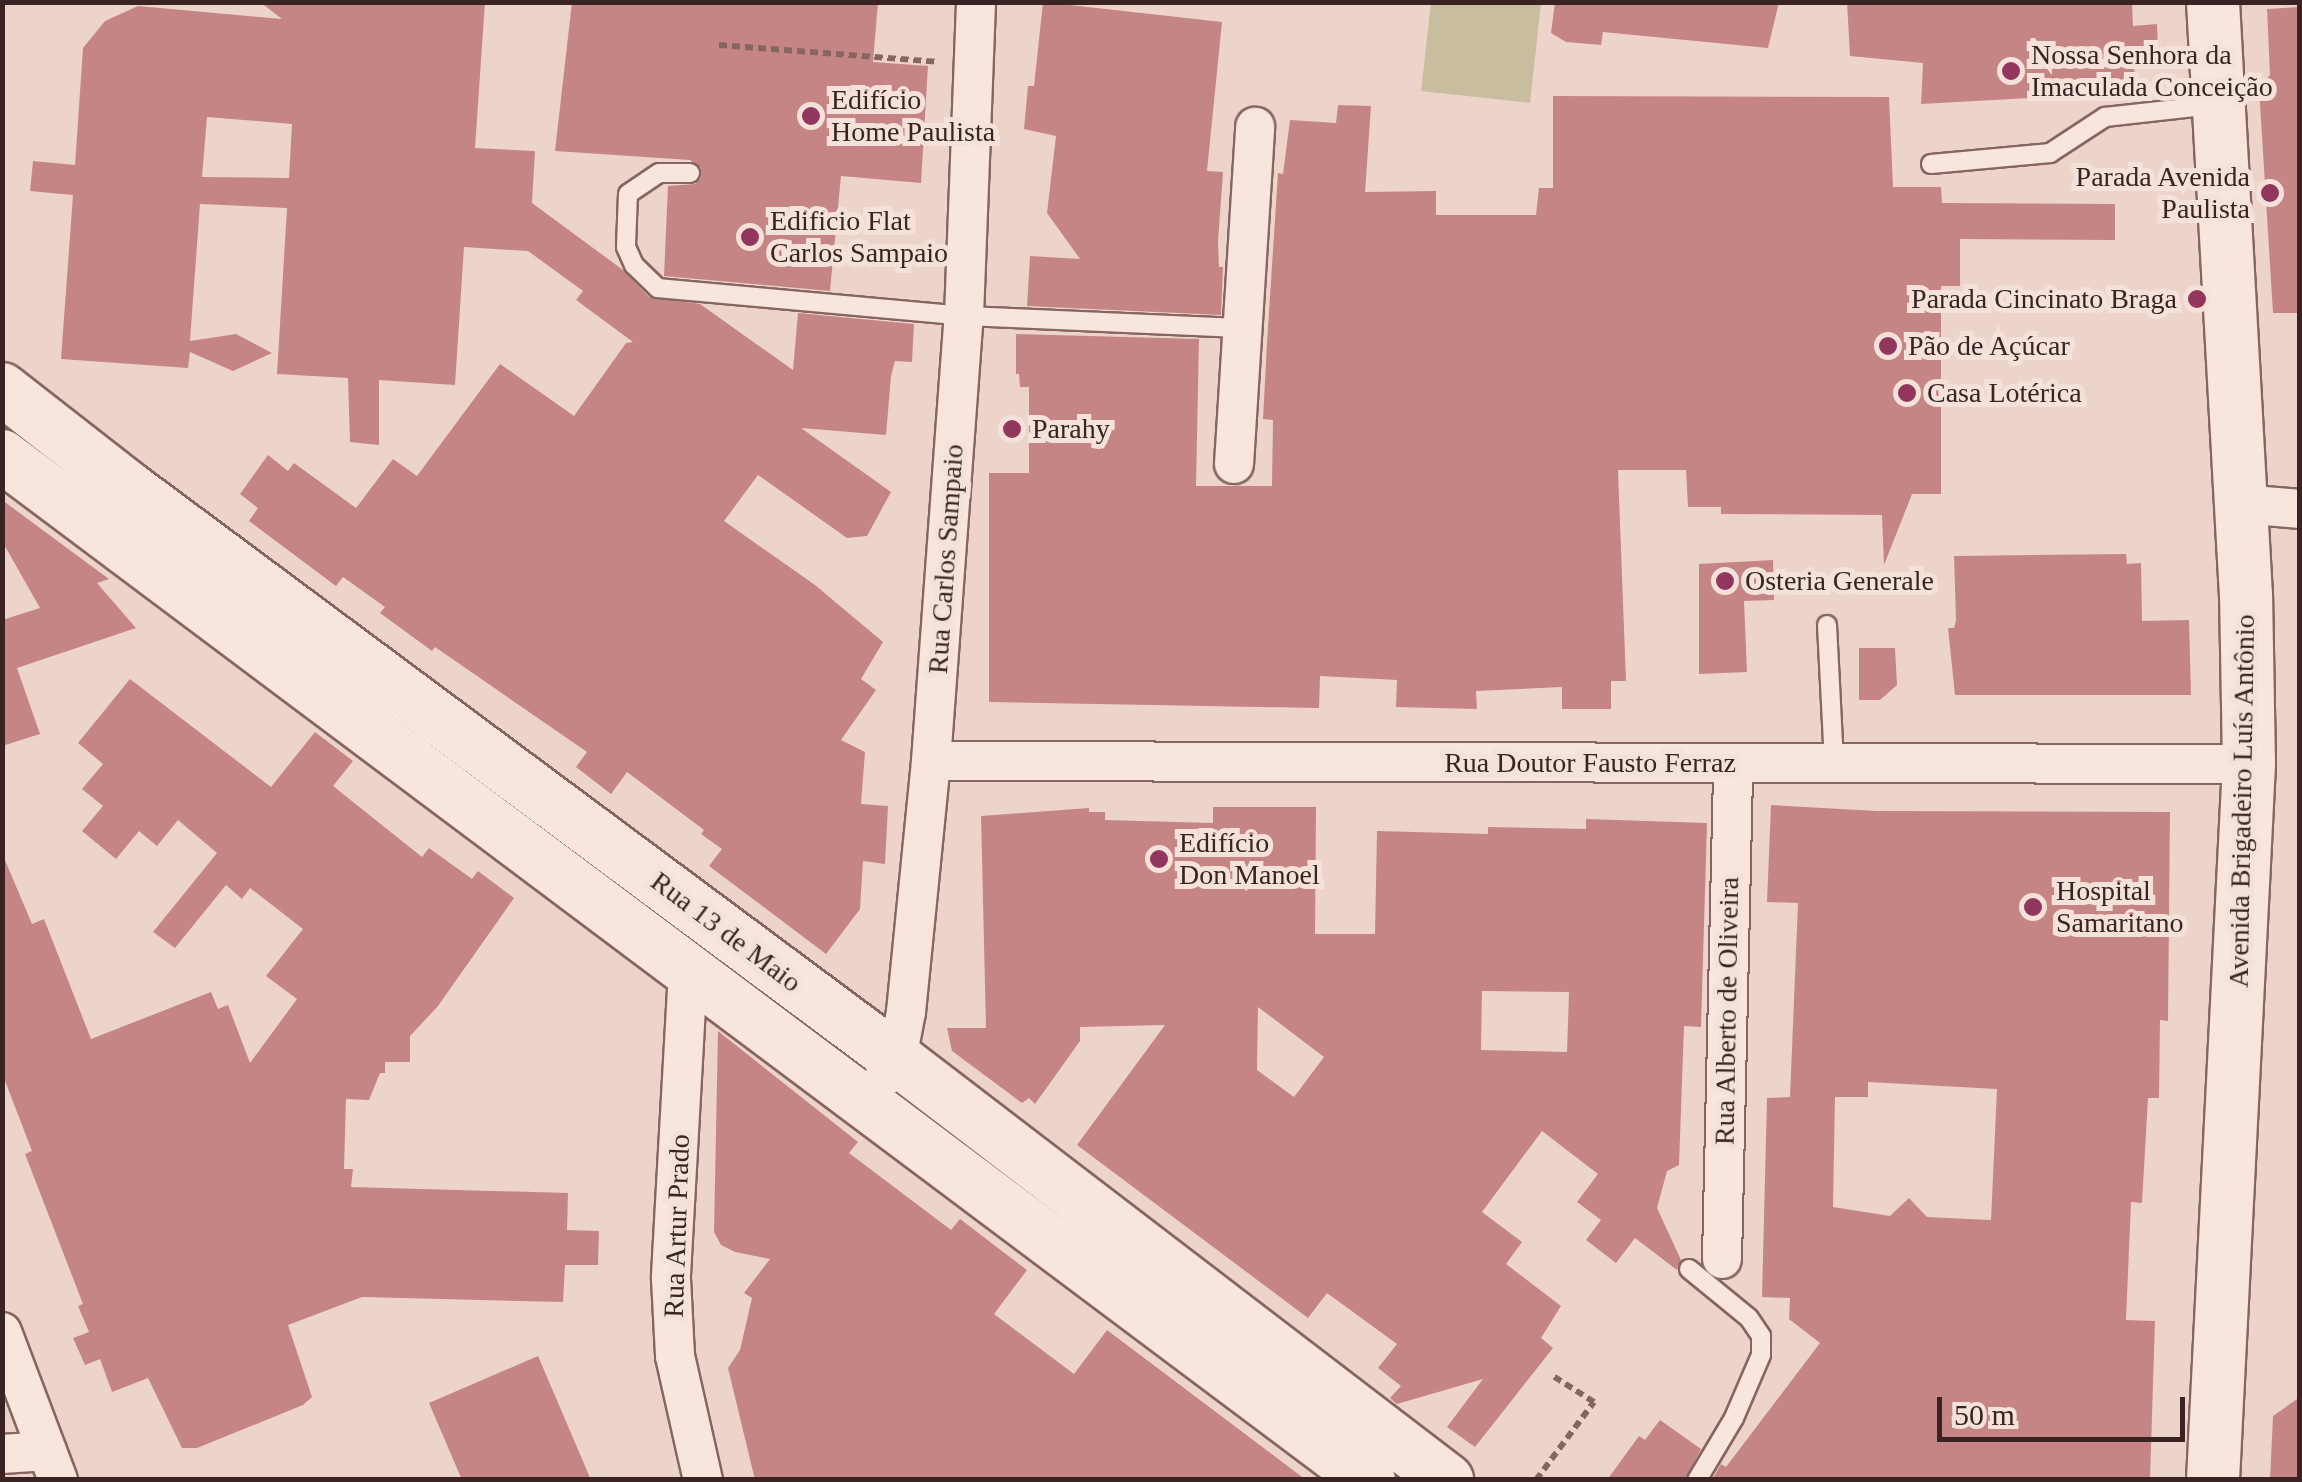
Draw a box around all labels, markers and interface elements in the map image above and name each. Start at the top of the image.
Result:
place label: Nossa Senhora da Imaculada Conceição [2031,38,2273,104]
marker: Nossa Senhora da Imaculada Conceição [2000,60,2022,82]
place label: Edifício Home Paulista [831,83,995,149]
marker: Edifício Home Paulista [800,105,822,127]
place label: Parada Avenida Paulista [2074,160,2250,226]
marker: Parada Avenida Paulista [2259,182,2281,204]
place label: Edificio Flat Carlos Sampaio [770,204,948,270]
marker: Edificio Flat Carlos Sampaio [739,226,761,248]
place label: Parada Cincinato Braga [1911,282,2177,316]
marker: Parada Cincinato Braga [2186,288,2208,310]
place label: Pão de Açúcar [1908,329,2071,363]
marker: Pão de Açúcar [1877,335,1899,357]
place label: Casa Lotérica [1927,376,2082,410]
marker: Casa Lotérica [1896,382,1918,404]
place label: Parahy [1032,412,1110,446]
marker: Parahy [1001,418,1023,440]
street label: Rua Carlos Sampaio [921,443,971,675]
place label: Osteria Generale [1745,564,1934,598]
marker: Osteria Generale [1714,570,1736,592]
street label: Avenida Brigadeiro Luís Antônio [2222,613,2262,989]
street label: Rua Doutor Fausto Ferraz [1444,746,1736,780]
place label: Edifício Don Manoel [1179,826,1320,892]
marker: Edifício Don Manoel [1148,848,1170,870]
street label: Rua 13 de Maio [644,865,808,999]
place label: Hospital Samaritano [2056,874,2184,940]
street label: Rua Alberto de Oliveira [1708,876,1746,1146]
marker: Hospital Samaritano [2020,894,2046,920]
street label: Rua Artur Prado [657,1133,697,1319]
scale bar [1942,1377,2190,1439]
text: 50 m [1954,1398,2015,1431]

